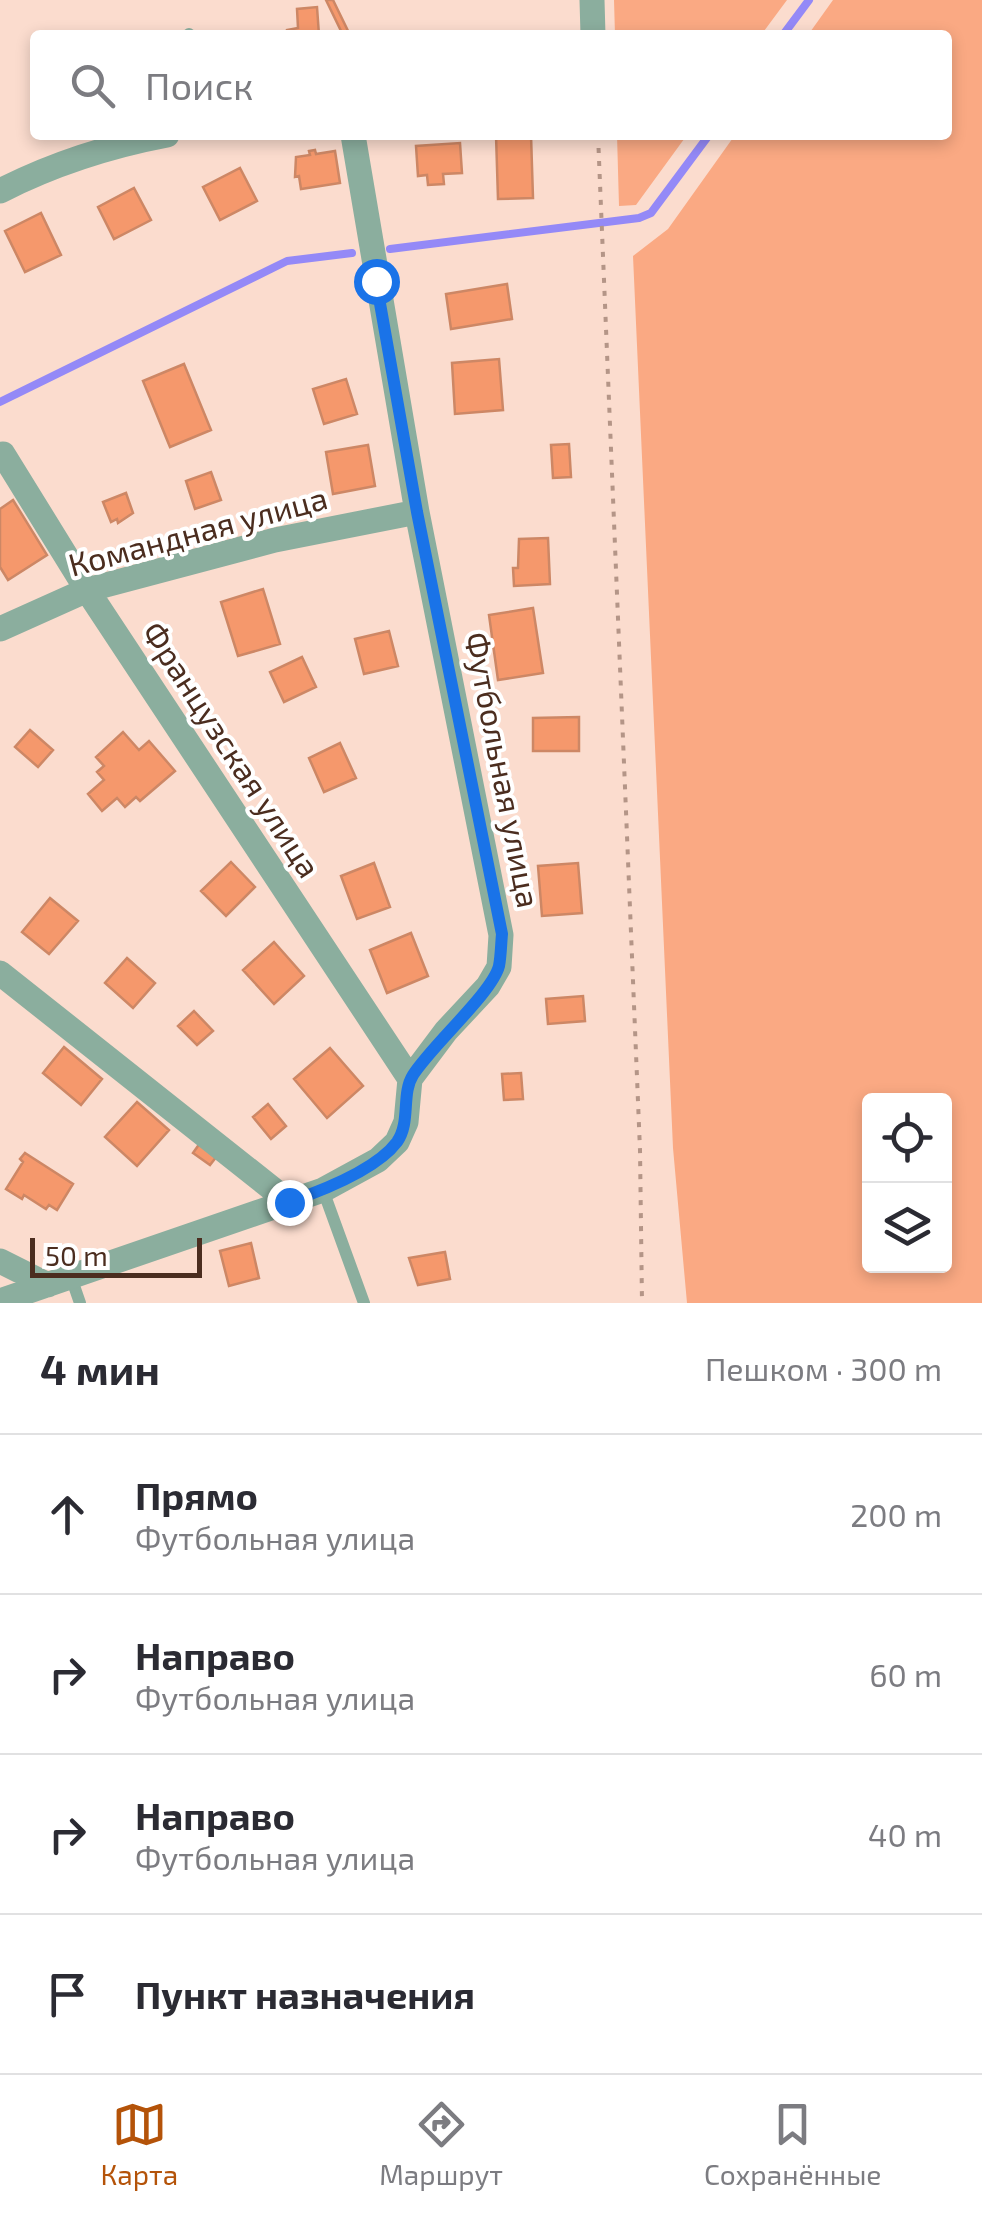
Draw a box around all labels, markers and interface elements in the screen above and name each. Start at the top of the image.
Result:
search box [30,30,952,140]
icon: search [65,58,120,113]
text: Поиск [145,62,254,108]
route start [354,259,400,305]
street label: Командная улица [64,477,331,584]
street label: Французская улица [135,614,330,884]
street label: Футбольная улица [458,629,549,911]
map controls [862,1093,952,1273]
button: locate [862,1093,952,1183]
route end [267,1180,313,1226]
button: layers [862,1183,952,1273]
scale bar [30,1233,202,1278]
text: 50 m [45,1238,108,1272]
text: 4 мин [40,1343,160,1393]
text: Пешком · 300 m [705,1349,942,1387]
text: Прямо [135,1472,258,1518]
icon: ahead [40,1487,95,1542]
text: 200 m [850,1495,942,1533]
text: Футбольная улица [135,1518,415,1556]
text: Направо [135,1632,295,1678]
icon: right [40,1647,95,1702]
text: 60 m [869,1655,942,1693]
text: Футбольная улица [135,1678,415,1716]
text: Направо [135,1792,295,1838]
icon: right [40,1807,95,1862]
text: 40 m [868,1815,942,1853]
text: Футбольная улица [135,1838,415,1876]
icon: arrive [40,1967,95,2022]
text: Пункт назначения [135,1971,475,2017]
tab: Карта [101,2097,178,2191]
tab: Маршрут [379,2097,503,2191]
tab: Сохранённые [704,2097,881,2191]

